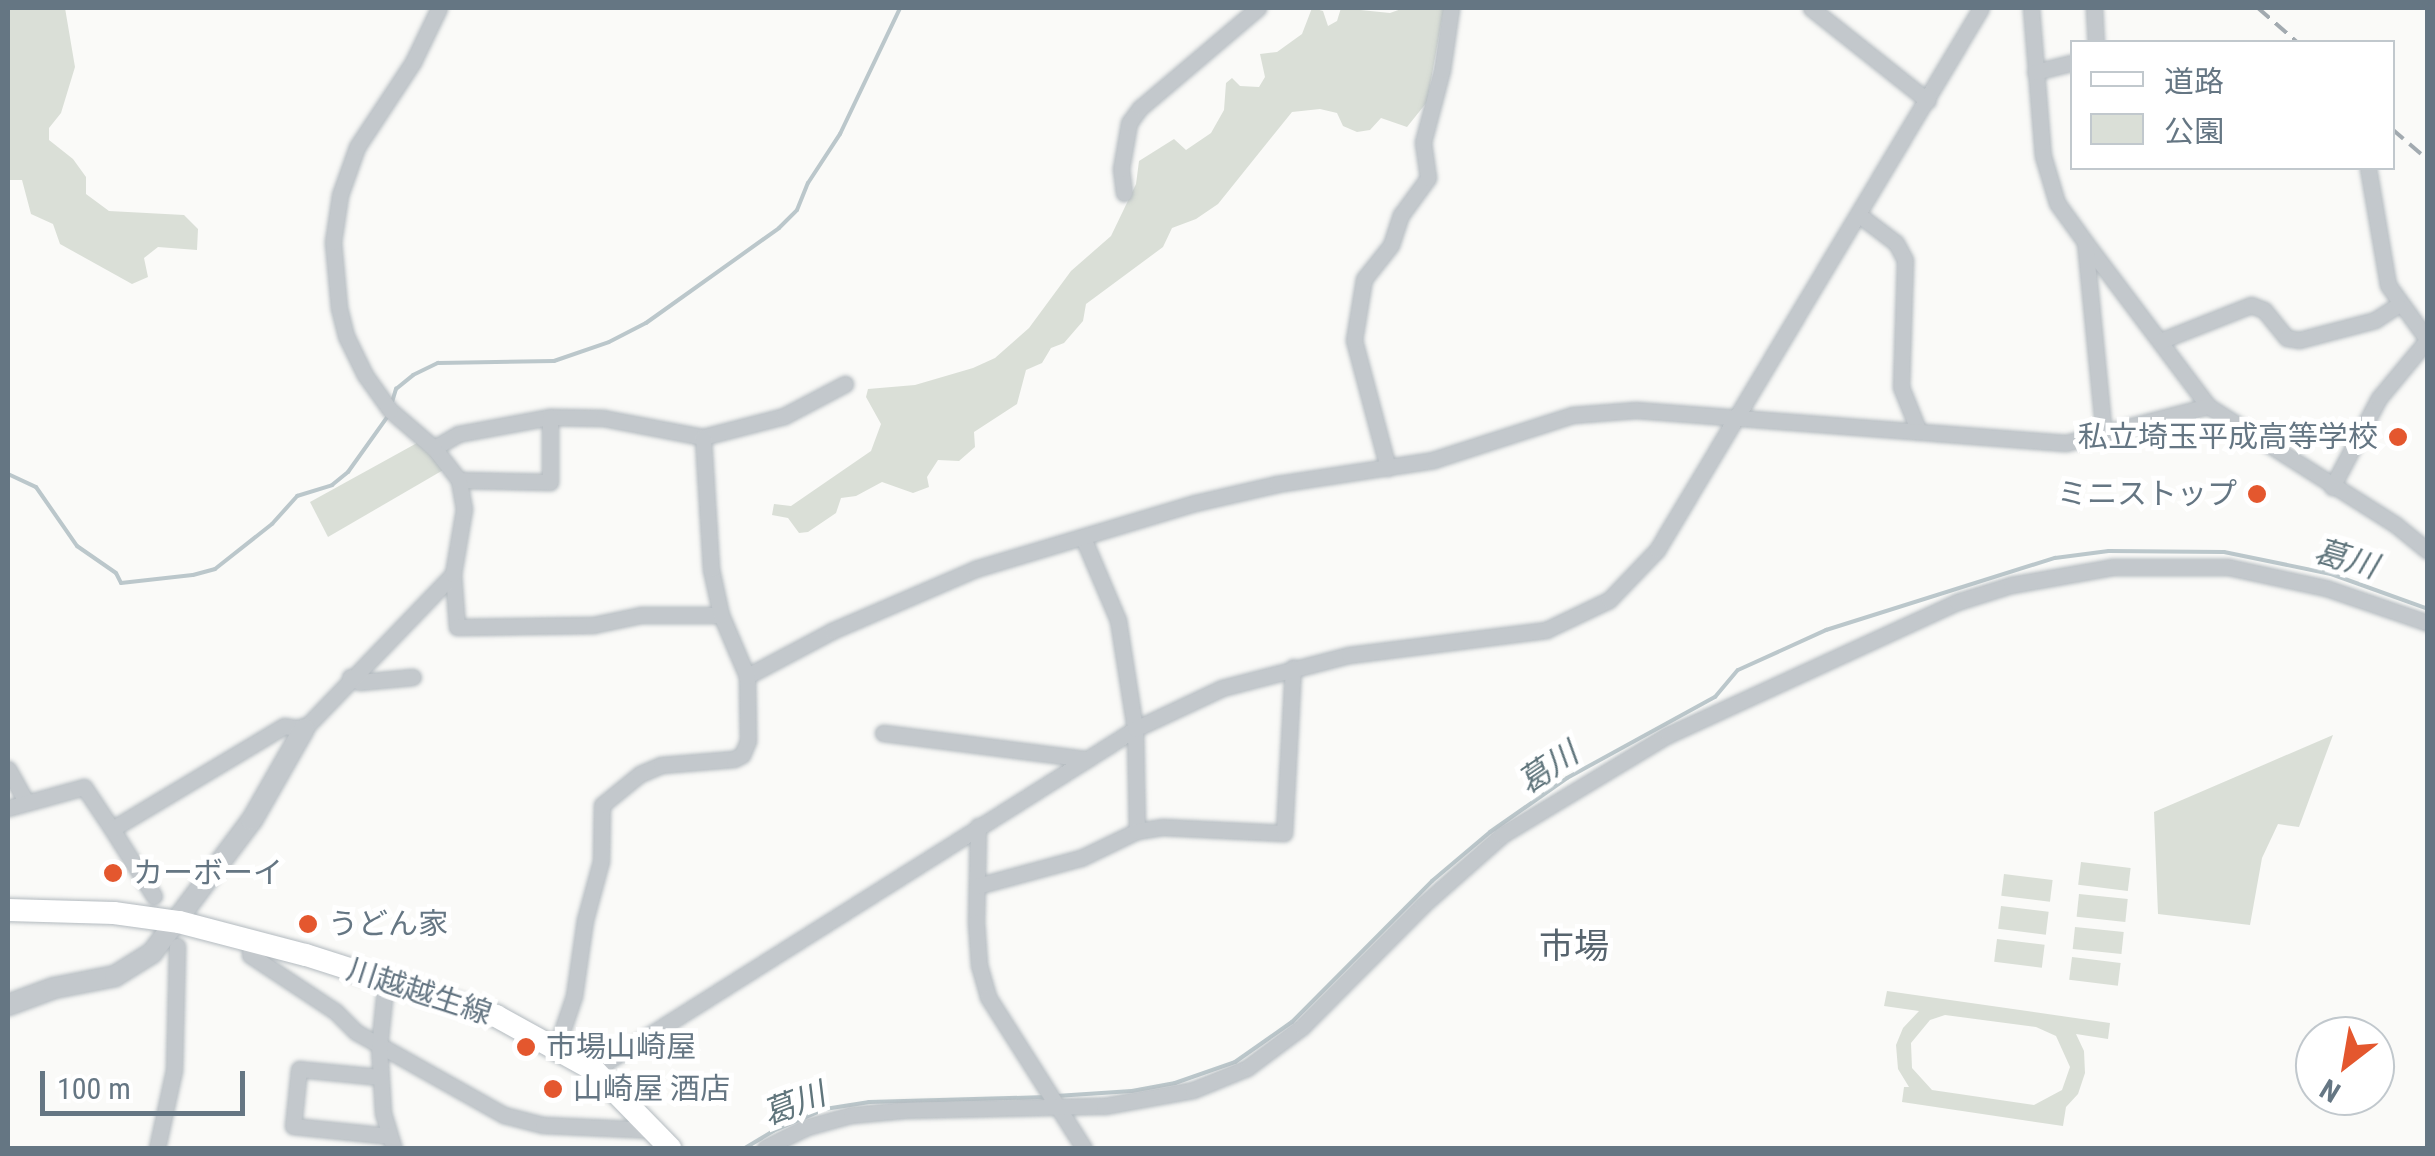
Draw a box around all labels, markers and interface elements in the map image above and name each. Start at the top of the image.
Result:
legend [2070,40,2395,170]
text: 道路 [2164,64,2224,99]
text: 公園 [2164,114,2224,149]
place label: 私立埼玉平成高等学校 [2078,419,2378,455]
marker: 私立埼玉平成高等学校 [2387,426,2409,448]
place label: ミニストップ [2057,476,2237,512]
marker: ミニストップ [2246,483,2268,505]
water label: 葛川 [2310,532,2382,586]
water label: 葛川 [1511,734,1585,802]
place label: カーボーイ [133,855,283,891]
marker: カーボーイ [102,862,124,884]
place label: うどん家 [328,906,448,942]
marker: うどん家 [297,913,319,935]
district label: 市場 [1539,926,1609,968]
street label: 川越越生線 [342,952,496,1032]
north arrow [2295,1016,2395,1116]
place label: 市場山崎屋 [546,1029,696,1065]
marker: 市場山崎屋 [515,1036,537,1058]
scale bar [45,1051,250,1113]
text: 100 m [57,1071,131,1106]
place label: 山崎屋 酒店 [573,1071,730,1107]
text: N [2314,1072,2346,1109]
water label: 葛川 [757,1075,831,1133]
marker: 山崎屋 酒店 [542,1078,564,1100]

